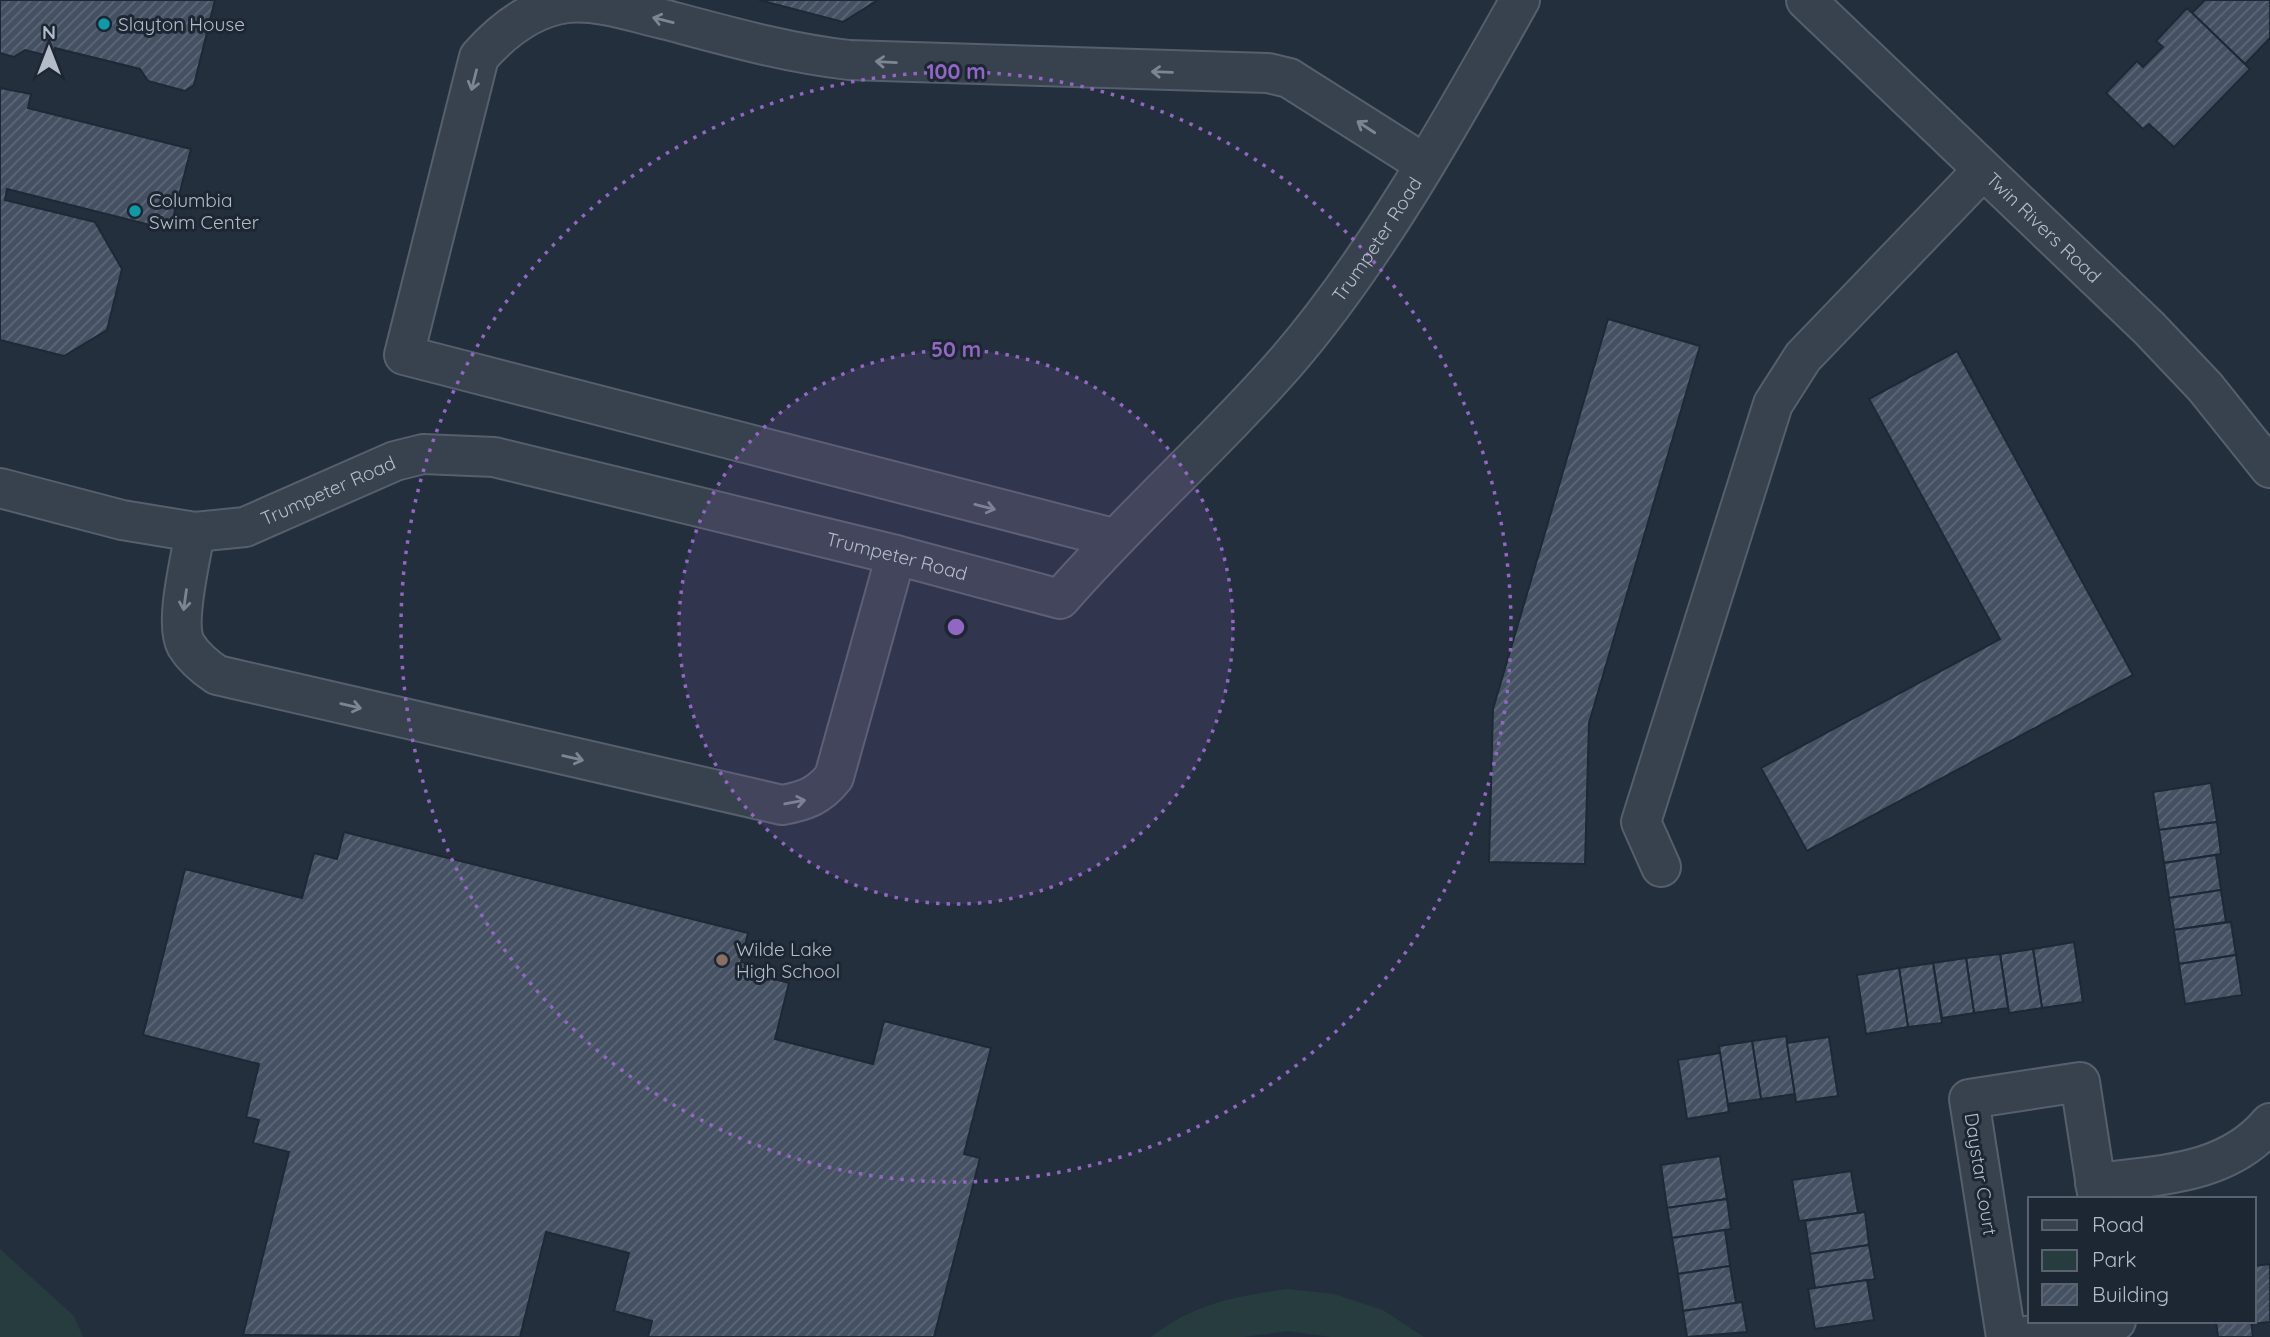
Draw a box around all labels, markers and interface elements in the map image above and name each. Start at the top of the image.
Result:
place label: Slayton House [118,12,245,36]
one-way arrow [652,12,674,25]
north arrow [14,14,84,84]
marker: Slayton House [96,16,112,32]
text: N [42,20,56,44]
one-way arrow [875,55,898,68]
text: 100 m [926,58,986,84]
one-way arrow [1151,65,1174,78]
one-way arrow [467,69,480,91]
one-way arrow [1356,119,1376,133]
street label: Twin Rivers Road [1981,167,2106,288]
street label: Trumpeter Road [1326,173,1427,306]
place label: Columbia Swim Center [149,188,260,234]
marker: Columbia Swim Center [127,203,143,219]
text: 50 m [931,336,981,362]
street label: Trumpeter Road [257,450,399,531]
one-way arrow [973,501,996,514]
street label: Trumpeter Road [824,526,970,586]
one-way arrow [178,588,191,611]
centre of rings [944,615,968,639]
one-way arrow [339,700,362,714]
one-way arrow [561,752,584,765]
one-way arrow [783,795,806,808]
place label: Wilde Lake High School [736,937,840,983]
marker: Wilde Lake High School [714,952,730,968]
street label: Daystar Court [1959,1111,2003,1237]
legend [2028,1197,2256,1323]
text: Road [2092,1211,2144,1237]
text: Park [2092,1246,2136,1272]
text: Building [2092,1281,2169,1307]

